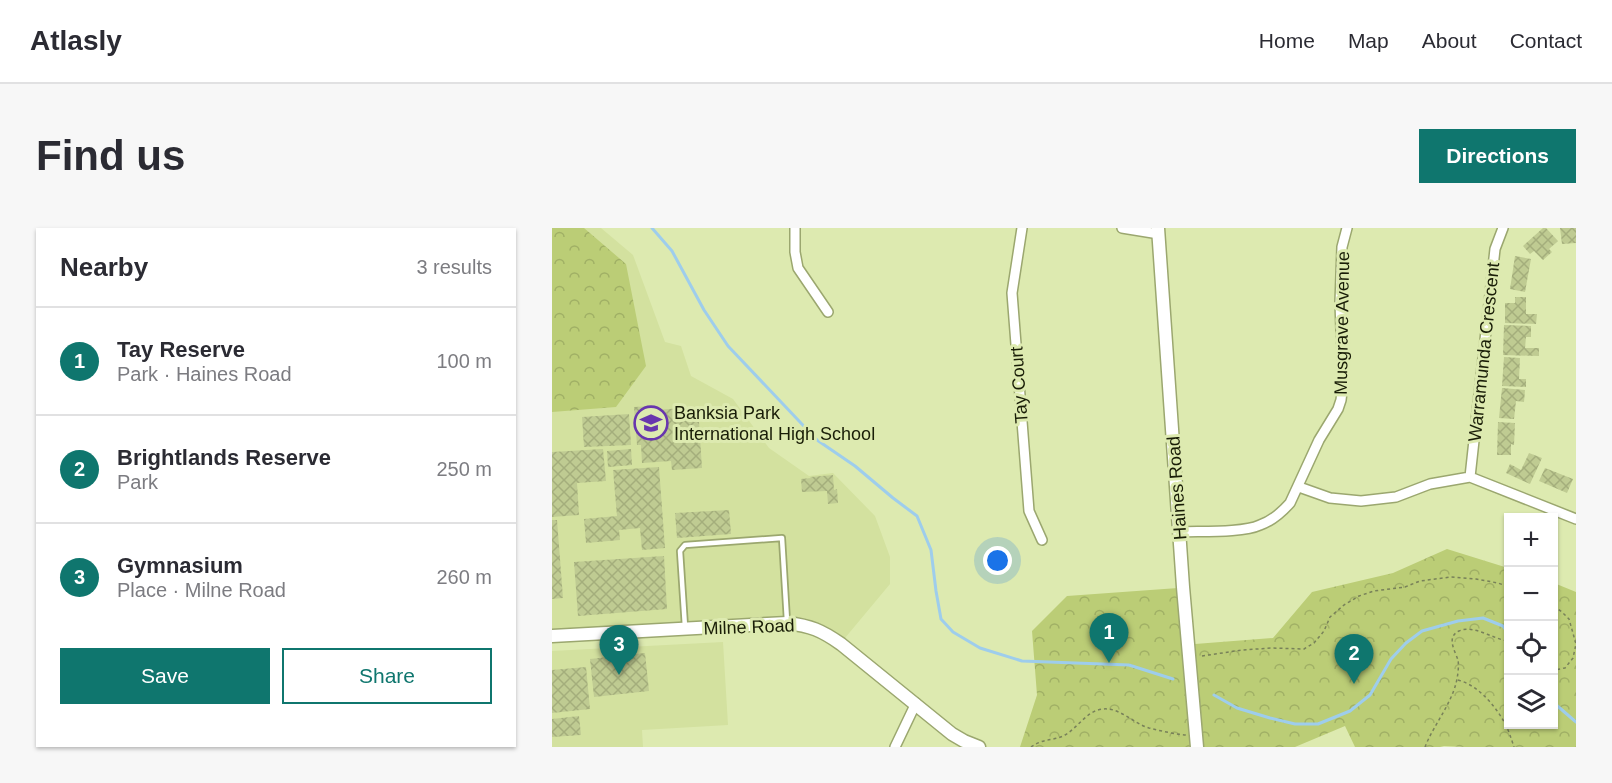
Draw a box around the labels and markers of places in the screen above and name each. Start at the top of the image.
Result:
place label: Banksia Park International High School [674,403,875,444]
school or university icon: Banksia Park International High School [633,405,669,441]
pin: 1 [1090,614,1128,663]
pin: 3 [600,626,638,675]
pin: 2 [1334,634,1374,684]

